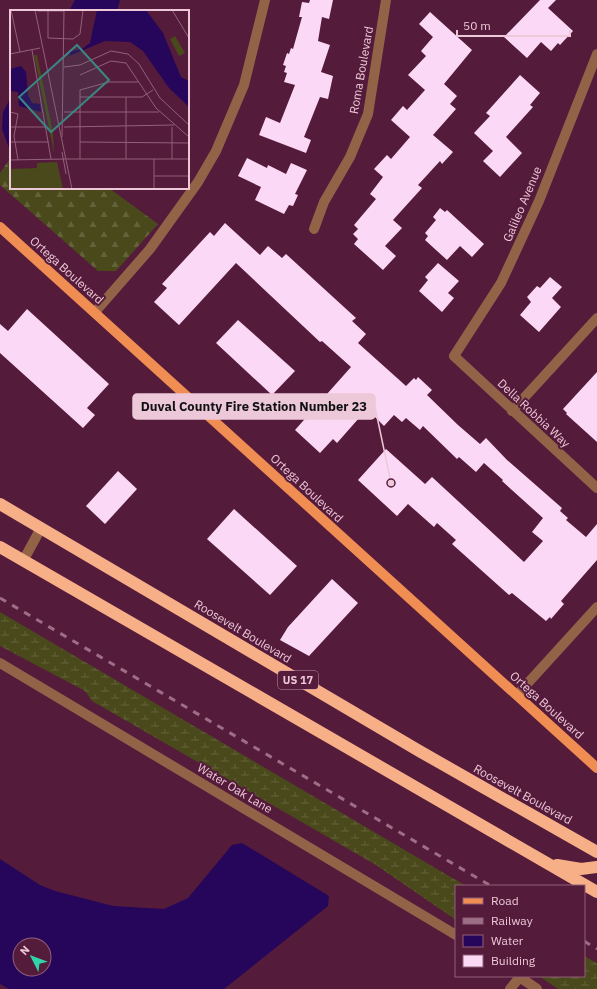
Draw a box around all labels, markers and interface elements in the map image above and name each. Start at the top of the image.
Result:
inset map [10,10,189,189]
scale bar [457,12,570,38]
text: 50 m [463,18,491,33]
street label: Roma Boulevard [346,25,376,115]
street label: Galileo Avenue [499,164,545,244]
street label: Ortega Boulevard [27,233,107,307]
street label: Della Robbia Way [495,376,573,450]
callout: Duval County Fire Station Number 23 [133,394,375,419]
text: Duval County Fire Station Number 23 [141,398,367,415]
street label: Ortega Boulevard [268,451,346,525]
street label: Roosevelt Boulevard [192,596,294,666]
street label: Ortega Boulevard [507,668,587,742]
road number: US 17 [278,671,318,689]
street label: Water Oak Lane [195,760,276,816]
street label: Roosevelt Boulevard [471,761,575,827]
legend [455,885,585,977]
text: Road [491,893,519,908]
text: Railway [491,913,533,928]
text: Water [491,933,524,948]
north arrow [12,937,52,977]
text: N [17,943,32,958]
text: Building [491,953,536,968]

